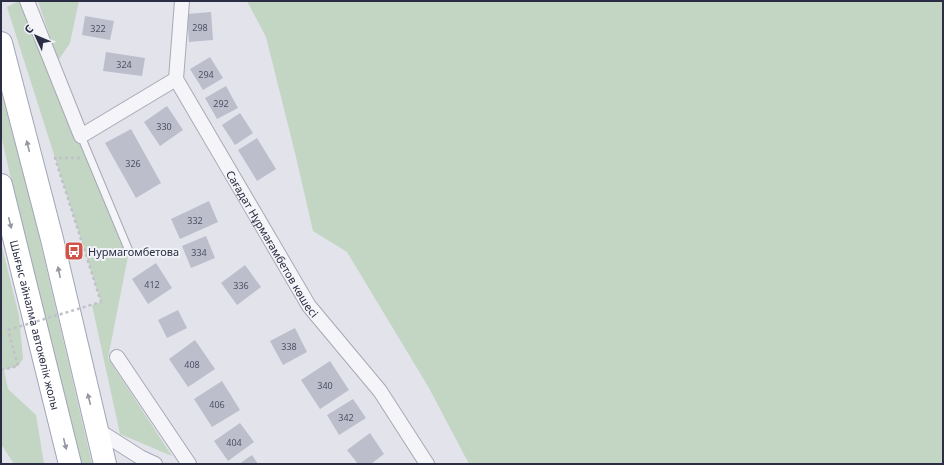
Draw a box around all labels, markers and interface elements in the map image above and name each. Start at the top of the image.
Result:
north arrow [16,16,56,56]
text: С [21,21,36,36]
house number: 298 [192,21,208,34]
house number: 322 [90,22,106,35]
house number: 324 [116,58,132,71]
house number: 294 [198,68,214,81]
house number: 292 [213,97,229,110]
house number: 330 [156,120,172,133]
one-way arrow [25,140,31,152]
house number: 326 [125,157,141,170]
street label: Сағадат Нұрмағамбетов көшесі [223,167,322,320]
house number: 332 [187,214,203,227]
one-way arrow [8,216,14,229]
street label: Шығыс айналма автокөлік жолы [7,238,64,411]
bus stop icon: Нурмагомбетова [63,240,85,262]
place label: Нурмагомбетова [88,244,179,259]
house number: 334 [191,246,207,259]
one-way arrow [56,266,62,279]
house number: 412 [144,278,160,291]
house number: 336 [233,279,249,292]
house number: 338 [281,340,297,353]
house number: 408 [184,358,200,371]
house number: 340 [317,379,333,392]
one-way arrow [86,393,92,405]
house number: 406 [209,398,225,411]
house number: 342 [338,411,354,424]
house number: 404 [226,436,242,449]
one-way arrow [62,438,68,450]

